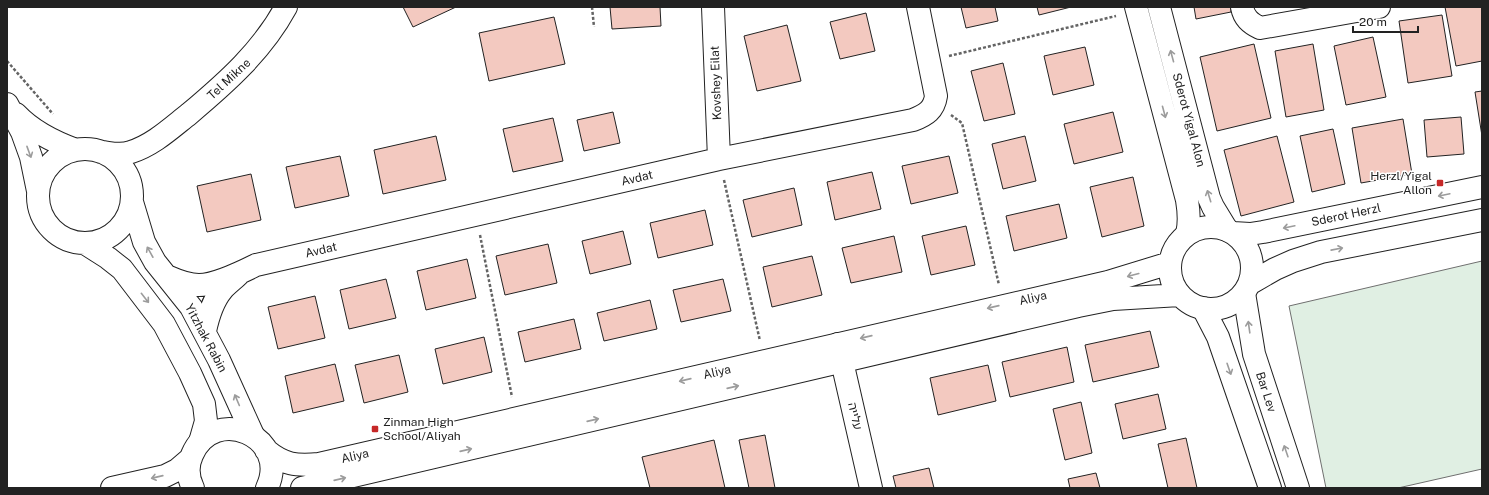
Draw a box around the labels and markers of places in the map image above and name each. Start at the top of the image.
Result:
place label: Herzl/Yigal Allon [1370,169,1432,197]
marker: Herzl/Yigal Allon [1435,178,1445,188]
place label: Zinman High School/Aliyah [383,415,461,443]
marker: Zinman High School/Aliyah [370,424,380,434]

